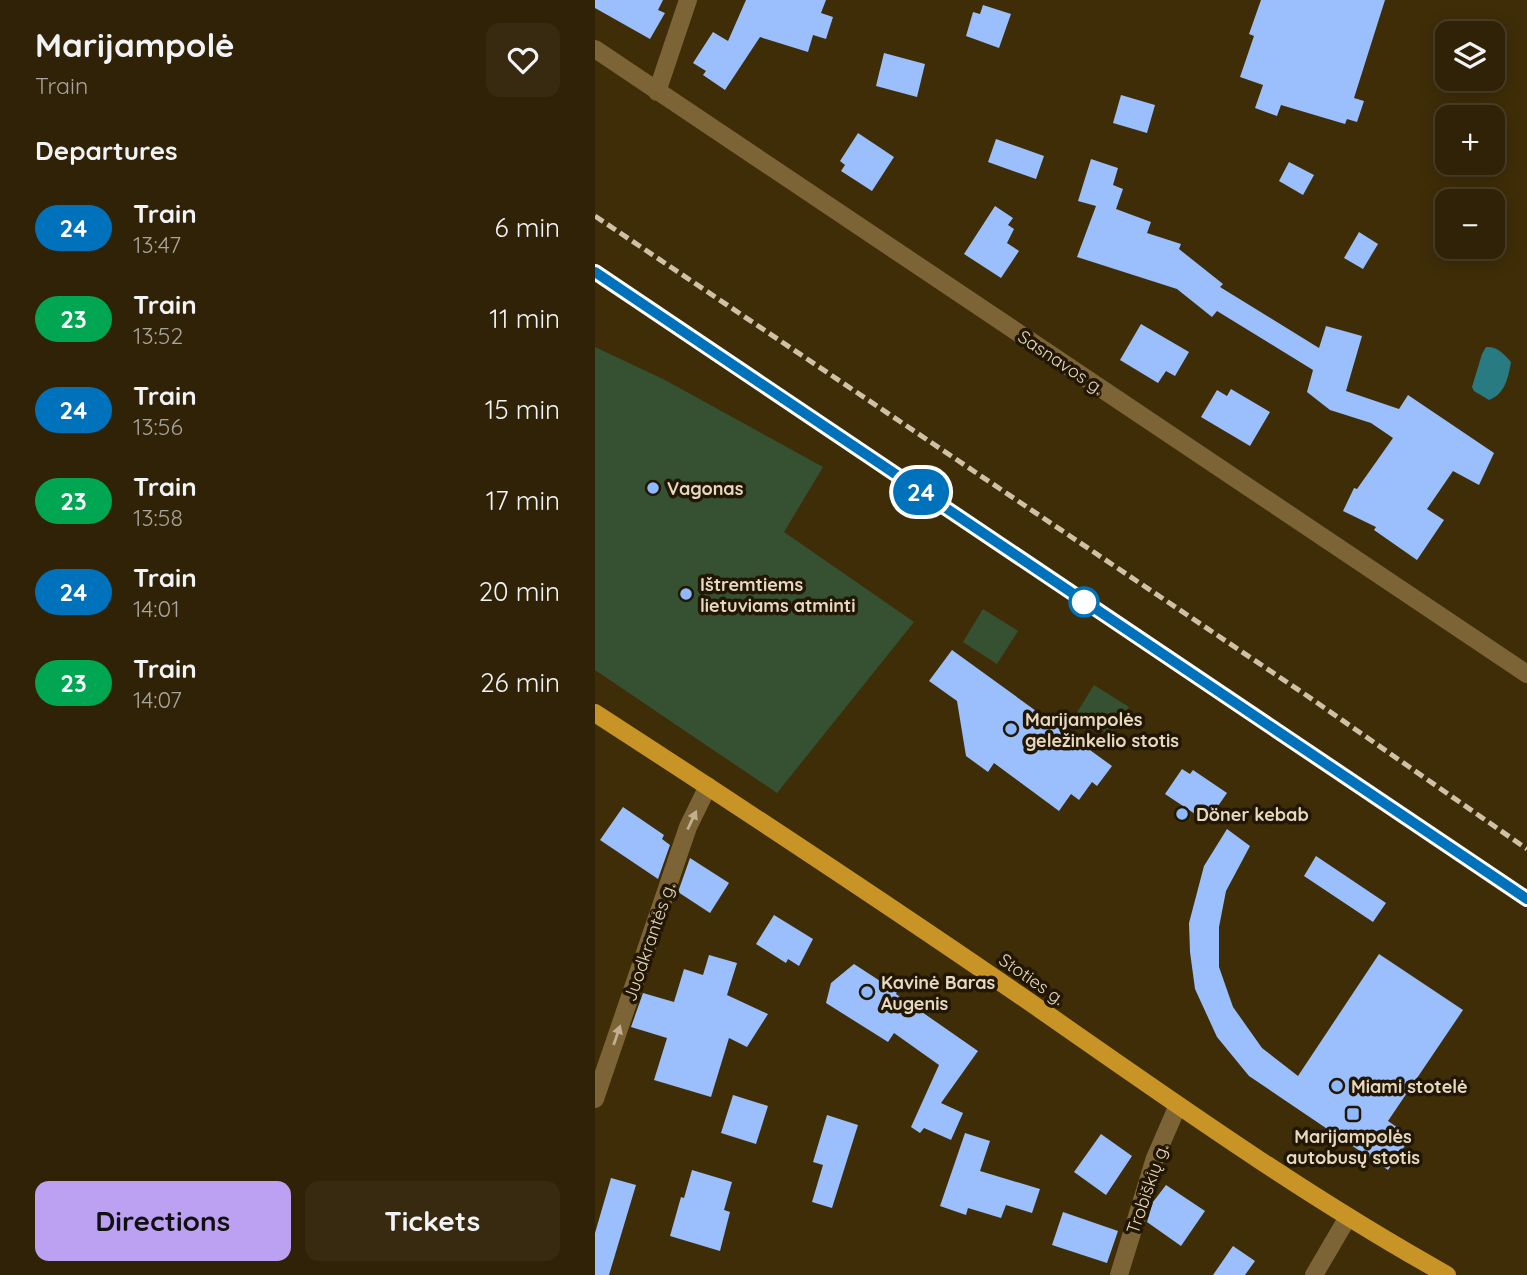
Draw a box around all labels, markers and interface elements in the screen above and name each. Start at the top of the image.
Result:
map controls [1435,21,1505,259]
button: layers [1435,21,1505,91]
button: heart [486,23,560,97]
text: Marijampolė [35,24,234,65]
text: Train [35,71,88,100]
button: + [1435,105,1505,175]
text: Departures [35,134,178,167]
button: − [1435,189,1505,259]
text: Train [133,197,197,230]
text: 6 min [495,211,560,244]
text: 24 [60,213,87,243]
text: 13:47 [133,230,181,259]
text: Train [133,288,197,321]
text: 11 min [489,302,560,335]
text: 23 [60,304,87,334]
text: 13:52 [133,321,183,350]
street label: Sasnavos g. [1014,325,1108,399]
text: Train [133,379,197,412]
text: 15 min [485,393,560,426]
text: 24 [60,395,87,425]
text: 13:56 [133,412,183,441]
line badge: 24 [889,469,953,515]
text: Train [133,470,197,503]
place label: Vagonas [667,477,744,500]
text: 24 [907,477,935,507]
marker: Vagonas [645,480,661,496]
text: 17 min [486,484,560,517]
text: 23 [60,486,87,516]
text: 13:58 [133,503,183,532]
text: Train [133,561,197,594]
place label: Ištremtiems lietuviams atminti [700,573,855,617]
text: 20 min [479,575,560,608]
text: 24 [60,577,87,607]
marker: Ištremtiems lietuviams atminti [678,586,694,602]
unlabelled marker [1069,587,1099,617]
text: 14:01 [133,594,180,623]
text: Train [133,652,197,685]
text: 26 min [480,666,560,699]
text: 23 [60,668,87,698]
text: 14:07 [133,685,182,714]
place label: Marijampolės geležinkelio stotis [1025,708,1179,752]
marker: Marijampolės geležinkelio stotis [1003,721,1019,737]
place label: Döner kebab [1196,803,1309,826]
marker: Döner kebab [1174,806,1190,822]
one-way arrow [686,810,697,830]
street label: Juodkrantės g. [618,880,680,1004]
street label: Stoties g. [995,948,1069,1010]
place label: Kavinė Baras Augenis [881,971,996,1015]
marker: Kavinė Baras Augenis [859,984,875,1000]
one-way arrow [612,1024,623,1045]
place label: Miami stotelė [1351,1075,1468,1098]
marker: Miami stotelė [1329,1078,1345,1094]
marker: Marijampolės autobusų stotis [1345,1106,1361,1122]
place label: Marijampolės autobusų stotis [1286,1125,1420,1169]
street label: Trobiškių g. [1121,1141,1173,1237]
button: Directions [35,1181,291,1261]
button: Tickets [305,1181,560,1261]

